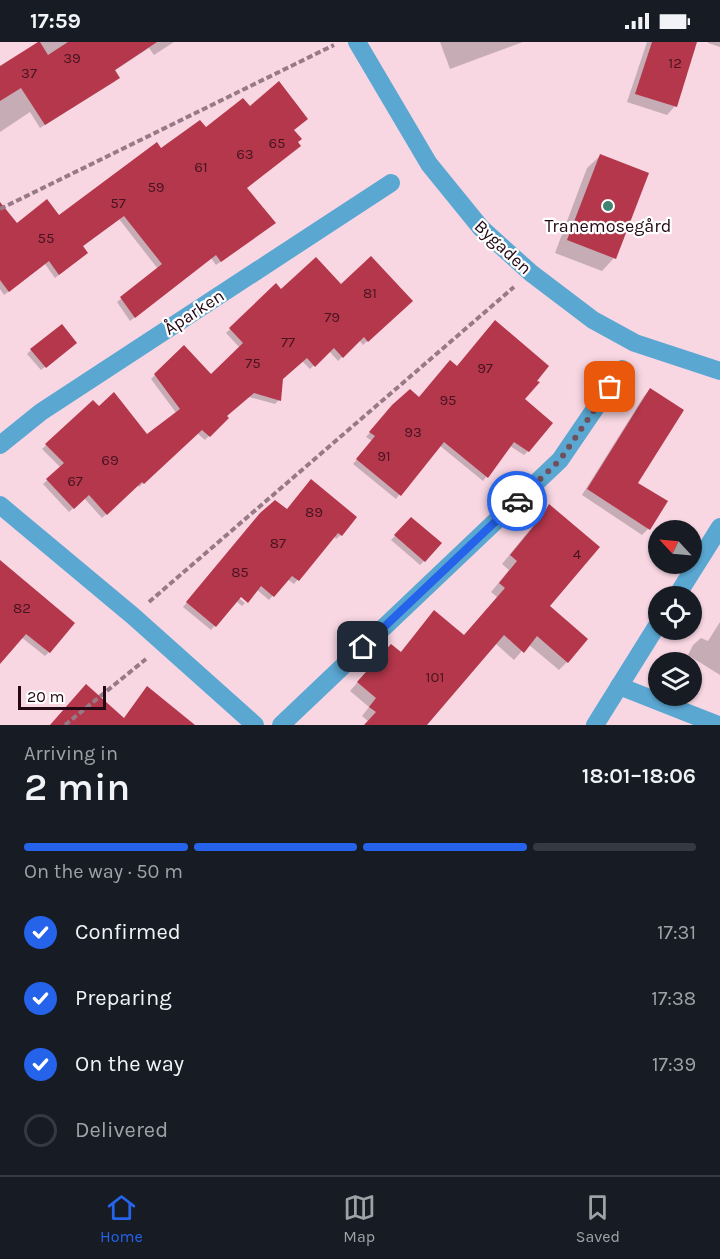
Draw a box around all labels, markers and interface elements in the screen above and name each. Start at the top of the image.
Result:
text: 17:59 [30,8,81,34]
house number: 39 [63,49,81,67]
house number: 12 [668,54,682,72]
house number: 37 [21,64,37,82]
house number: 65 [268,134,286,152]
house number: 63 [236,145,254,163]
house number: 61 [194,158,208,176]
house number: 59 [147,178,165,196]
house number: 57 [110,194,126,212]
marker: Tranemosegård [601,199,615,213]
street label: Bygaden [470,215,536,279]
place label: Tranemosegård [545,215,671,237]
house number: 55 [38,229,54,247]
street label: Åparken [160,284,228,340]
house number: 81 [363,284,377,302]
house number: 79 [324,308,340,326]
house number: 77 [281,333,295,351]
house number: 75 [245,354,261,372]
house number: 97 [477,359,493,377]
pin [584,361,635,412]
icon: bag [593,370,626,403]
house number: 95 [439,391,457,409]
house number: 93 [404,423,422,441]
house number: 91 [377,447,391,465]
house number: 69 [101,451,119,469]
courier [487,471,547,531]
house number: 67 [67,472,83,490]
icon: car [501,485,534,518]
house number: 89 [305,503,323,521]
north arrow [648,520,702,574]
map controls [648,520,702,706]
house number: 87 [270,534,286,552]
house number: 4 [573,545,582,563]
house number: 85 [231,563,249,581]
button: locate [648,586,702,640]
house number: 82 [13,599,31,617]
pin [337,621,388,672]
icon: home [346,630,379,663]
button: layers [648,652,702,706]
house number: 101 [426,668,444,686]
scale bar [18,683,106,710]
text: 20 m [27,687,65,706]
text: Arriving in [24,742,118,765]
text: 18:01–18:06 [582,763,696,789]
text: 2 min [24,764,130,810]
text: On the way · 50 m [24,860,183,883]
icon: check [24,916,57,949]
text: Confirmed [75,919,181,945]
text: 17:31 [657,921,696,944]
icon: check [24,982,57,1015]
text: Preparing [75,985,172,1011]
text: 17:38 [651,987,696,1010]
icon: check [24,1048,57,1081]
text: On the way [75,1051,184,1077]
text: 17:39 [652,1053,696,1076]
text: Delivered [75,1117,168,1143]
tab: Home [100,1191,143,1246]
tab: Map [343,1191,376,1246]
tab: Saved [576,1191,620,1246]

